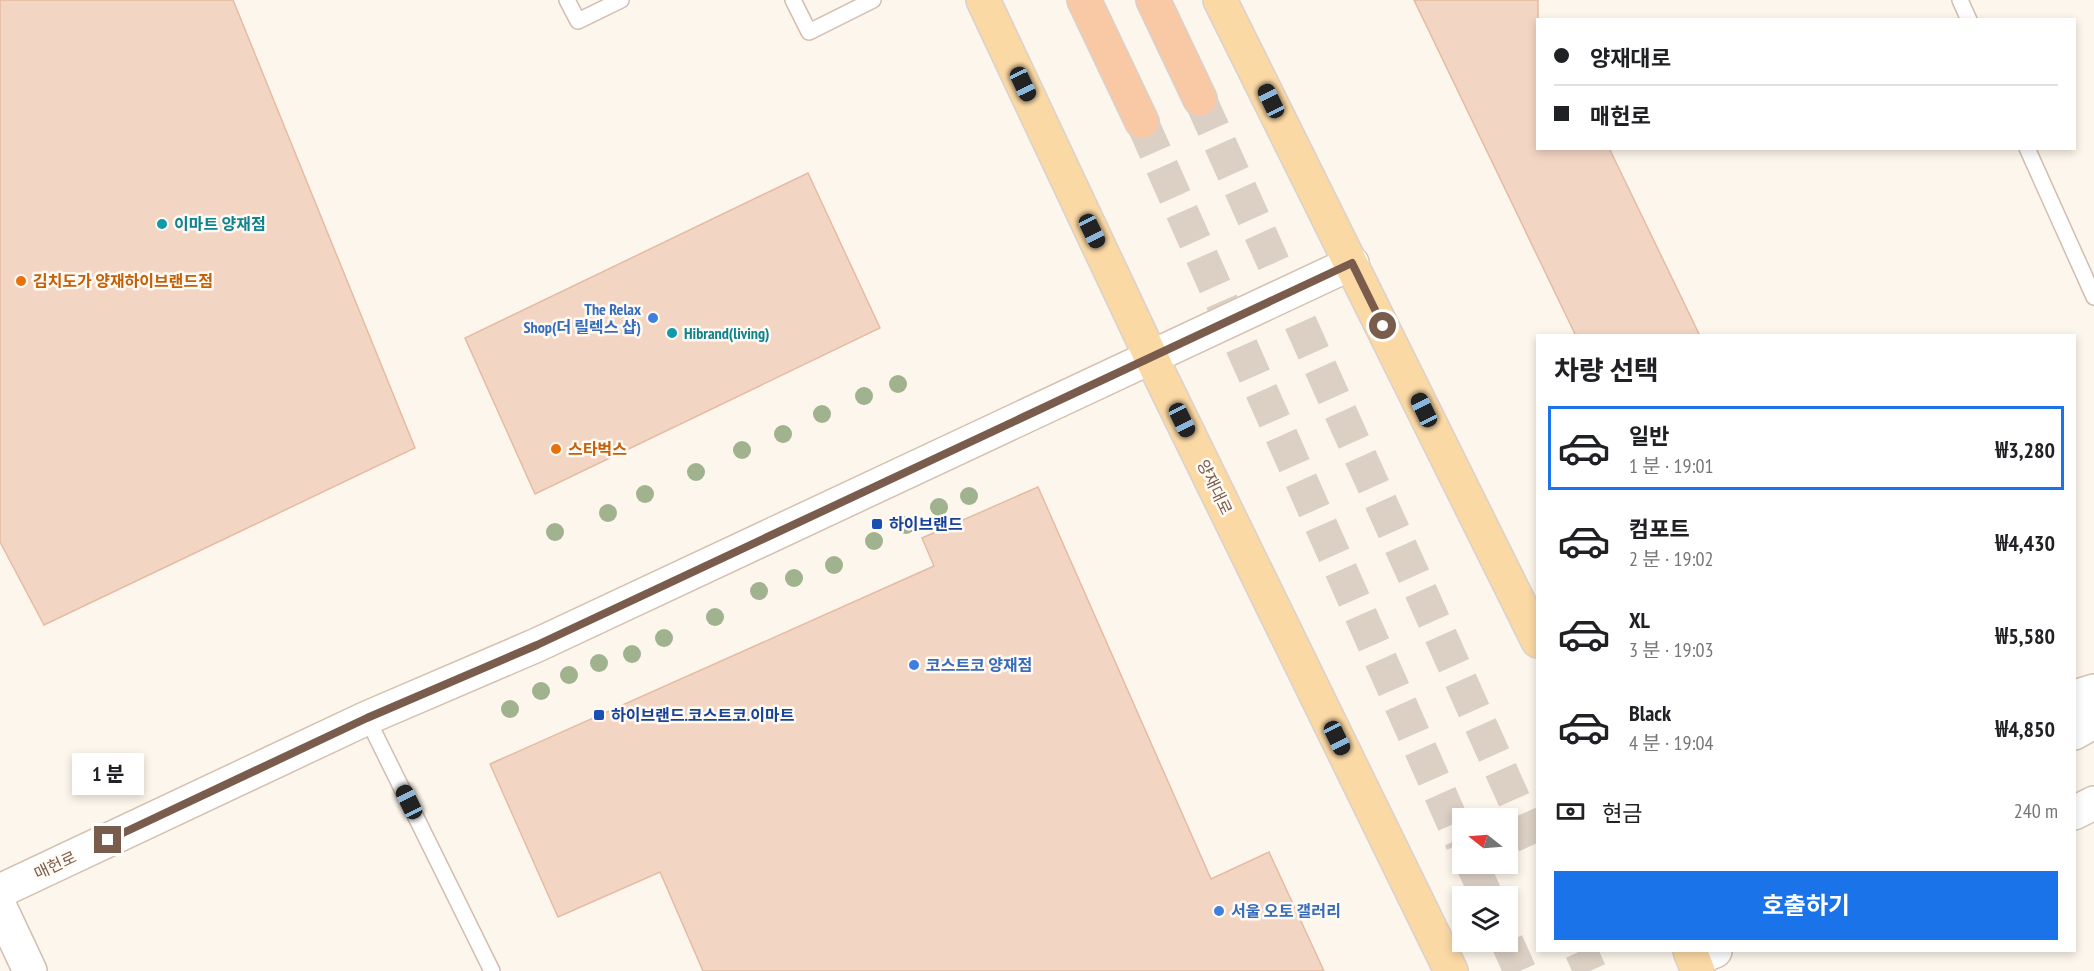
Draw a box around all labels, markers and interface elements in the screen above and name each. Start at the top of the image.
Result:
text: 양재대로 [1590,44,1671,72]
car [1007,64,1039,104]
car [1255,81,1287,121]
text: 매헌로 [1590,102,1651,130]
car [1076,211,1108,251]
place label: 이마트 양재점 [174,214,266,234]
marker: 이마트 양재점 [155,217,169,231]
place label: 김치도가 양재하이브랜드점 [33,271,213,291]
marker: 김치도가 양재하이브랜드점 [14,274,28,288]
place label: The Relax Shop(더 릴렉스 샵) [523,299,641,337]
marker: The Relax Shop(더 릴렉스 샵) [646,311,660,325]
route start [1369,312,1396,339]
place label: Hibrand(living) [684,323,769,343]
marker: Hibrand(living) [665,326,679,340]
text: 차량 선택 [1554,353,1659,387]
car [1408,390,1440,430]
car [1166,400,1198,440]
icon: car [1557,421,1611,475]
text: 일반 [1629,422,1669,450]
text: ₩3,280 [1995,436,2055,464]
place label: 스타벅스 [568,439,627,459]
marker: 스타벅스 [549,442,563,456]
text: 1 분 · 19:01 [1629,453,1714,479]
street label: 양재대로 [1193,456,1237,518]
place label: 하이브랜드 [889,514,963,534]
icon: car [1557,514,1611,568]
text: 컴포트 [1629,515,1690,543]
marker: 하이브랜드 [870,517,884,531]
text: ₩4,430 [1995,529,2055,557]
text: 2 분 · 19:02 [1629,546,1714,572]
text: XL [1629,606,1650,634]
icon: car [1557,607,1611,661]
text: ₩5,580 [1995,622,2055,650]
text: 3 분 · 19:03 [1629,637,1714,663]
place label: 코스트코 양재점 [926,655,1032,675]
marker: 코스트코 양재점 [907,658,921,672]
text: Black [1629,699,1671,727]
icon: car [1557,700,1611,754]
place label: 하이브랜드.코스트코.이마트 [611,705,795,725]
marker: 하이브랜드.코스트코.이마트 [592,708,606,722]
text: ₩4,850 [1995,715,2055,743]
car [1321,718,1353,758]
text: 4 분 · 19:04 [1629,730,1714,756]
callout: 1 분 [72,753,144,795]
text: 1 분 [92,761,124,787]
car [393,782,425,822]
icon: cash [1554,795,1587,828]
text: 240 m [2014,798,2058,824]
text: 현금 [1602,799,1642,827]
north arrow [1452,808,1518,874]
map controls [1452,808,1518,952]
route end [94,826,121,853]
street label: 매헌로 [31,846,79,883]
button: 호출하기 [1554,871,2058,940]
button: layers [1452,886,1518,952]
place label: 서울 오토 갤러리 [1231,901,1341,921]
marker: 서울 오토 갤러리 [1212,904,1226,918]

